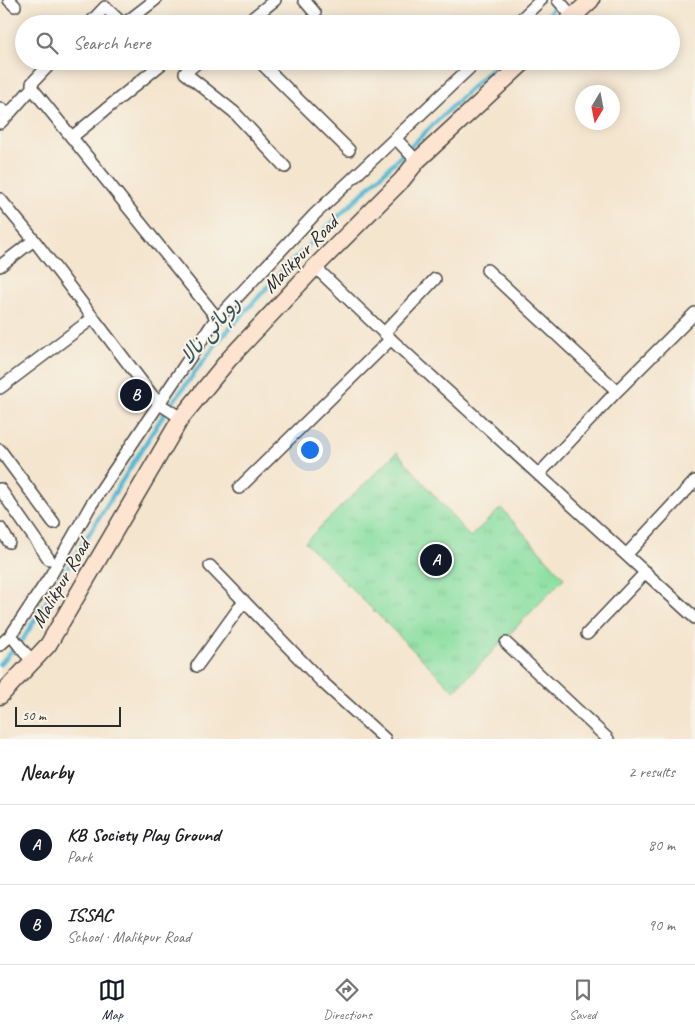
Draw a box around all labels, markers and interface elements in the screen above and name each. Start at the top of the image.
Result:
search box [15,15,680,70]
icon: search [33,29,61,57]
text: Search here [73,31,150,55]
north arrow [575,85,620,130]
street label: Malikpur Road [257,208,346,298]
water label: روہائی نالا [174,291,248,371]
pin: B [120,376,152,414]
your location [297,437,323,463]
street label: Malikpur Road [25,532,97,632]
pin: A [420,541,452,579]
scale bar [15,704,121,727]
text: 50 m [22,707,46,724]
text: Nearby [20,759,73,785]
text: 2 results [628,762,675,782]
text: KB Society Play Ground [67,823,220,847]
text: A [32,835,40,855]
text: 80 m [648,835,675,855]
text: Park [67,847,92,867]
text: ISSAC [67,903,112,927]
text: B [32,915,40,935]
text: 90 m [648,915,675,935]
text: School · Malikpur Road [67,927,191,947]
tab: Map [98,976,126,1023]
tab: Directions [323,976,372,1023]
tab: Saved [569,976,597,1023]

